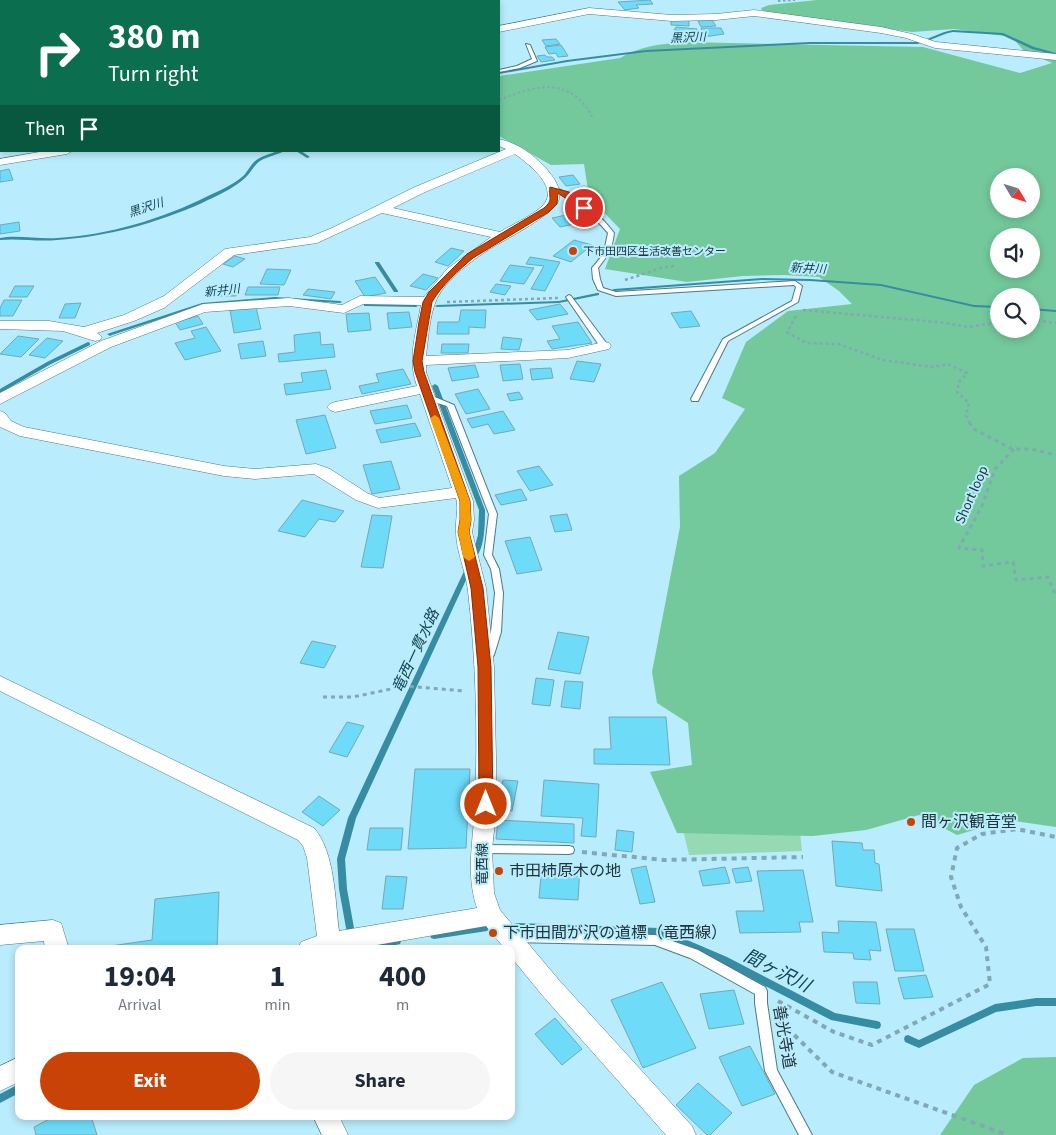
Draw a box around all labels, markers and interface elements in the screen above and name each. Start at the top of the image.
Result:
text: 380 m [108,12,200,62]
icon: right [25,20,90,85]
water label: 黒沢川 [670,29,708,47]
text: Turn right [108,58,198,90]
icon: arrive [75,115,103,143]
text: Then [25,116,65,143]
north arrow [990,168,1040,218]
map controls [990,168,1040,338]
pin [563,187,605,229]
water label: 黒沢川 [126,194,168,222]
icon: arrive [570,194,598,222]
button: sound [990,228,1040,278]
place label: 下市田四区生活改善センター [583,244,726,259]
marker: 下市田四区生活改善センター [567,245,579,257]
water label: 新井川 [790,260,828,279]
water label: 新井川 [203,280,243,301]
button: search [990,288,1040,338]
street label: Short loop [950,463,994,527]
water label: 竜西一貫水路 [387,604,445,696]
position arrow [459,777,511,829]
place label: 間ヶ沢観音堂 [921,811,1017,833]
marker: 間ヶ沢観音堂 [905,816,917,828]
street label: 竜西線 [473,843,493,885]
place label: 市田柿原木の地 [509,860,621,882]
marker: 市田柿原木の地 [493,865,505,877]
place label: 下市田間が沢の道標（竜西線） [503,922,727,944]
marker: 下市田間が沢の道標（竜西線） [487,927,499,939]
water label: 間ヶ沢川 [739,944,817,999]
text: 19:04 [104,955,176,998]
text: 1 [269,955,285,998]
text: 400 [379,955,426,998]
text: Arrival [118,994,161,1016]
text: min [264,994,290,1016]
text: m [396,994,409,1016]
street label: 善光寺道 [768,1004,800,1070]
button: Exit [40,1052,260,1110]
button: Share [270,1052,490,1110]

